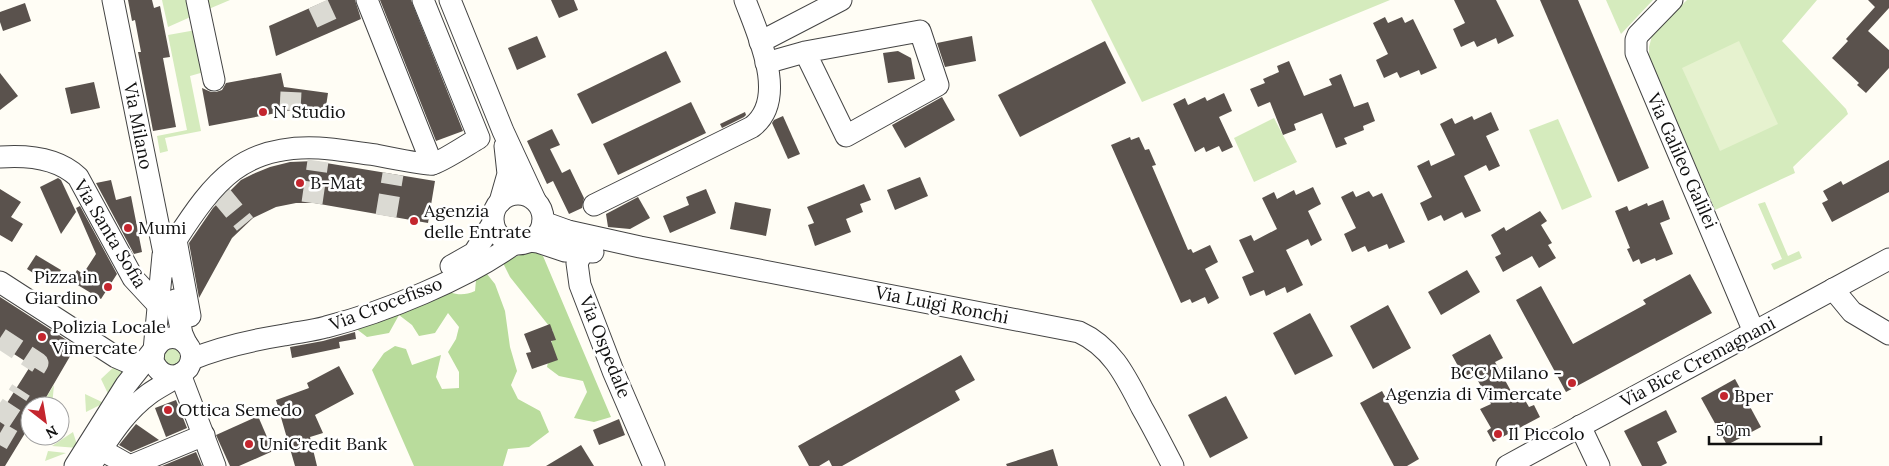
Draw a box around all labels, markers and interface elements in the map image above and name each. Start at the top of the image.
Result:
street label: Via Milano [119,80,158,171]
street label: Via Galileo Galilei [1642,89,1723,232]
place label: N Studio [273,100,346,123]
marker: N Studio [257,106,269,118]
place label: B-Mat [310,171,362,194]
street label: Via Santa Sofia [68,174,152,292]
marker: B-Mat [294,177,306,189]
place label: Agenzia delle Entrate [423,199,532,243]
marker: Agenzia delle Entrate [408,215,420,227]
place label: Mumi [138,216,186,239]
marker: Mumi [122,222,134,234]
place label: Pizza in Giardino [25,265,98,309]
street label: Via Crocefisso [325,271,445,336]
street label: Via Luigi Ronchi [873,280,1011,329]
marker: Pizza in Giardino [102,281,114,293]
street label: Via Ospedale [574,291,637,402]
street label: Via Bice Cremagnani [1615,311,1779,413]
place label: Polizia Locale Vimercate [51,315,166,359]
marker: Polizia Locale Vimercate [36,331,48,343]
place label: BCC Milano - Agenzia di Vimercate [1385,361,1562,405]
marker: BCC Milano - Agenzia di Vimercate [1566,377,1578,389]
place label: Bper [1734,384,1774,407]
marker: Bper [1718,390,1730,402]
north arrow [20,396,70,446]
place label: Ottica Semedo [178,398,302,421]
marker: Ottica Semedo [162,404,174,416]
scale bar [1709,414,1822,446]
text: 50 m [1716,421,1751,440]
text: N [42,422,61,443]
place label: Il Piccolo [1508,422,1585,445]
marker: Il Piccolo [1492,428,1504,440]
place label: UniCredit Bank [259,432,387,455]
marker: UniCredit Bank [243,438,255,450]

